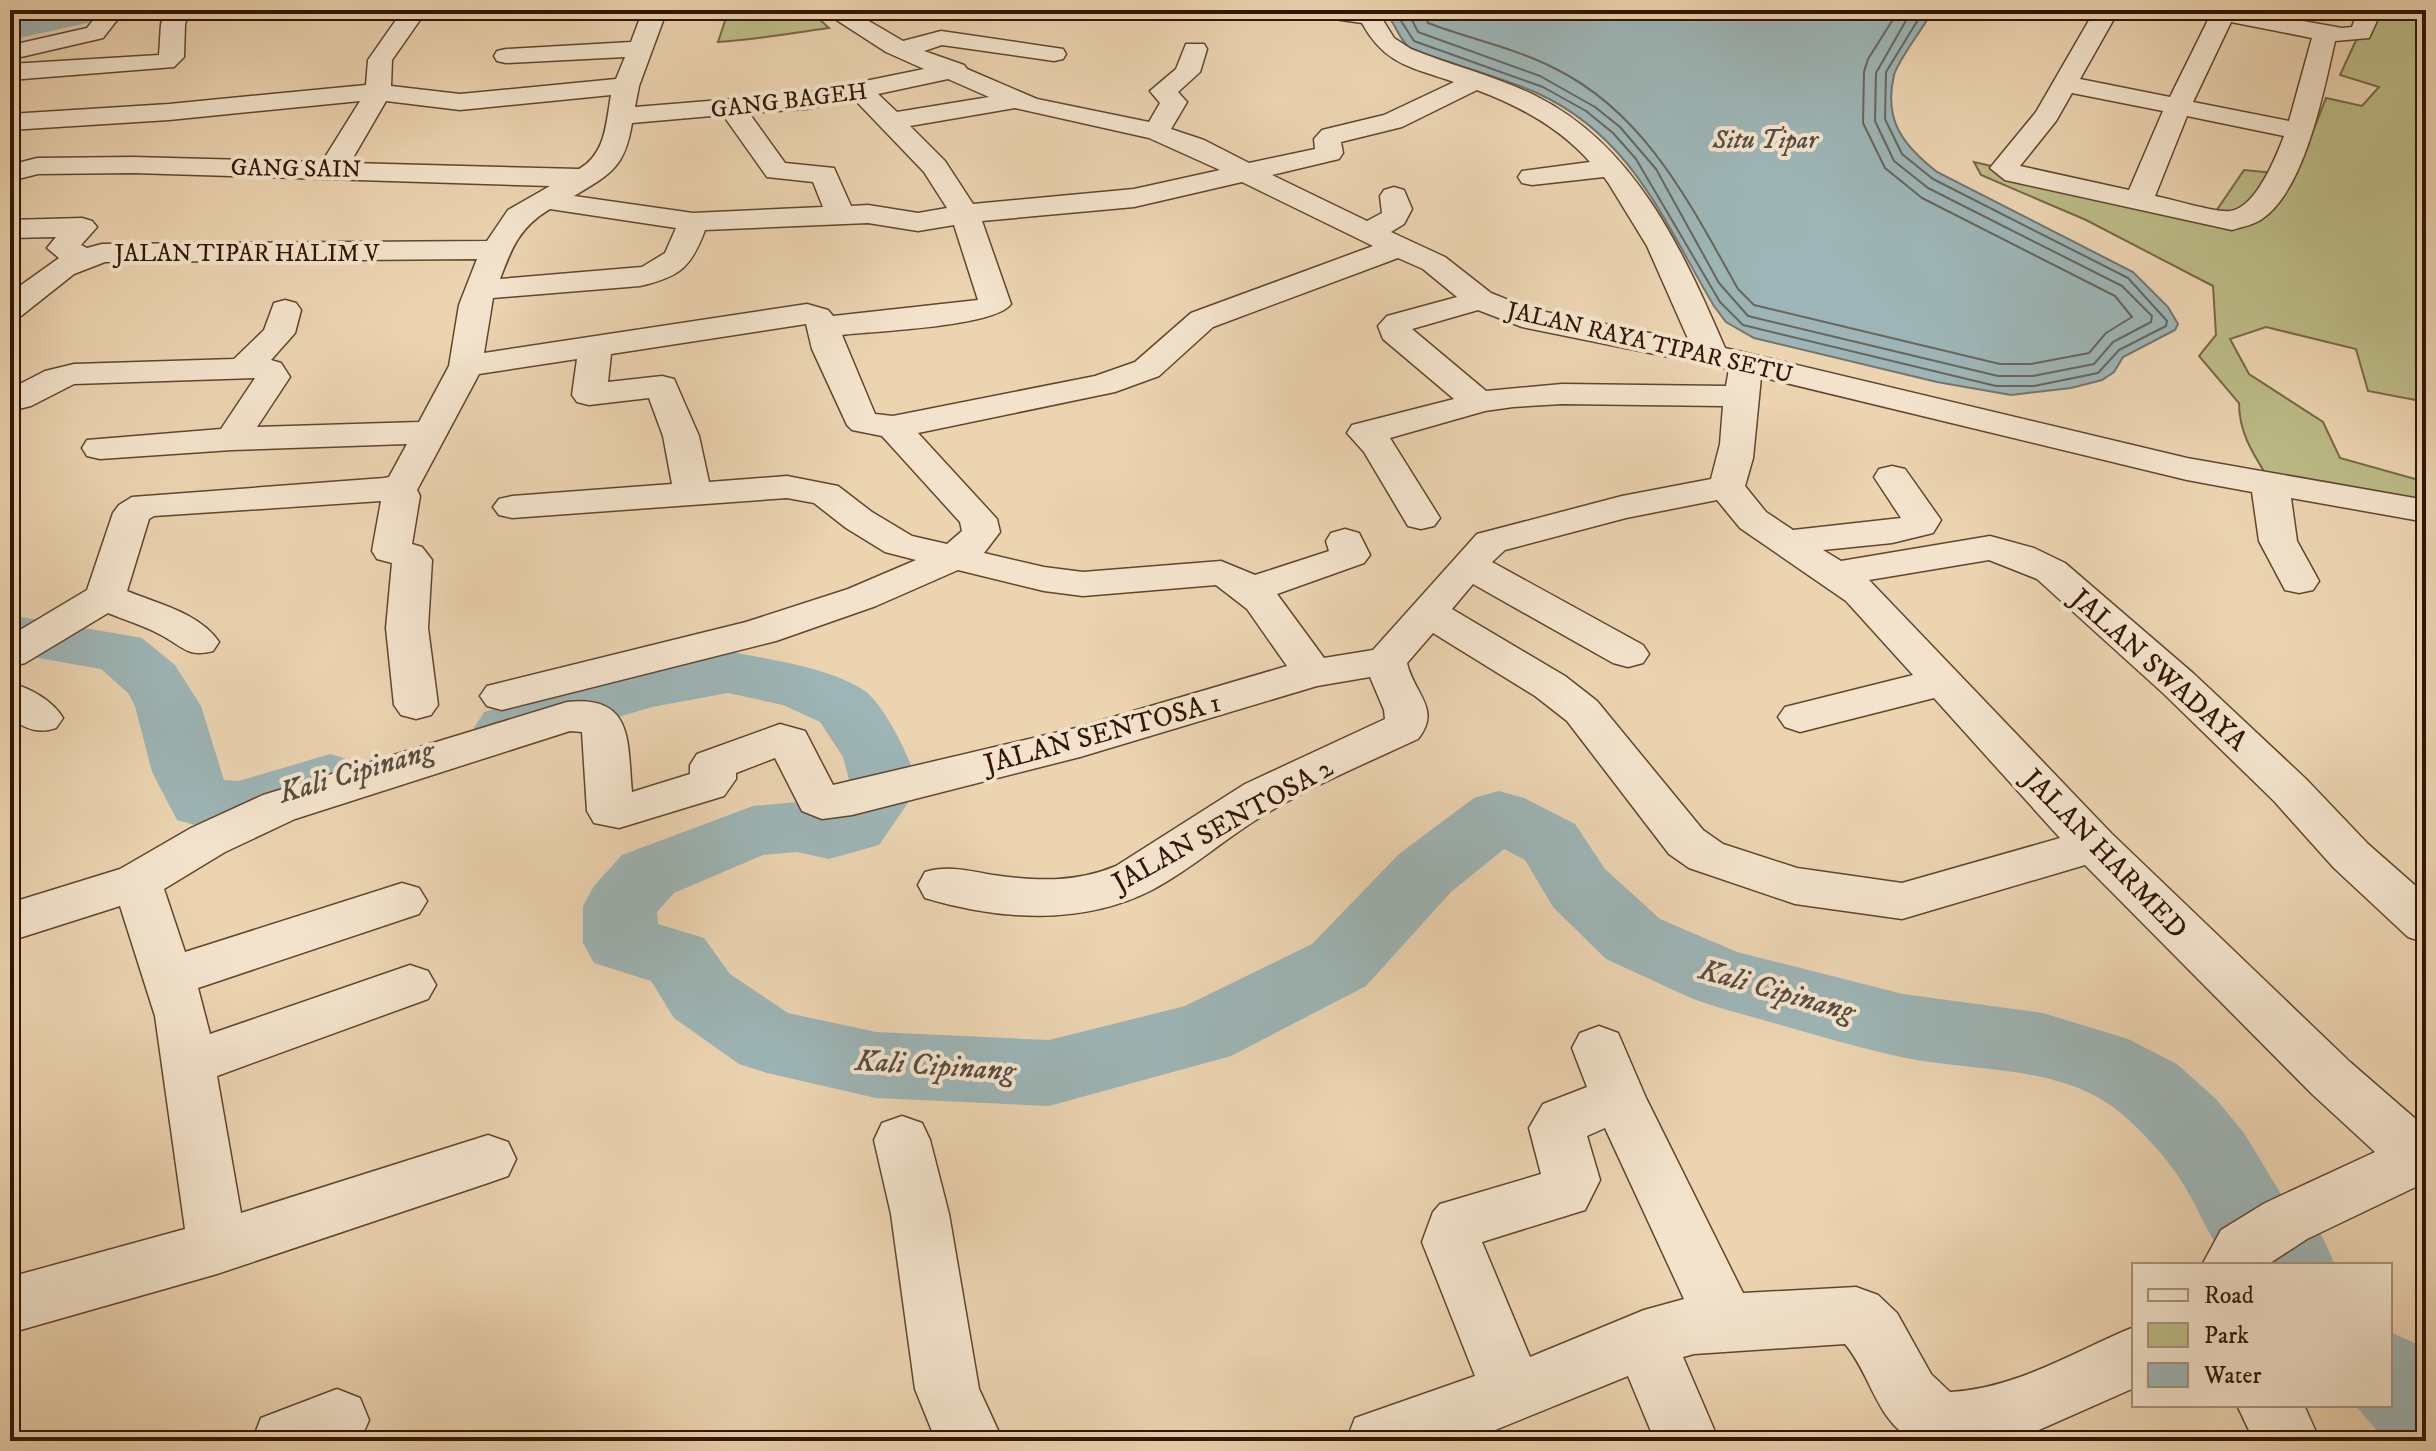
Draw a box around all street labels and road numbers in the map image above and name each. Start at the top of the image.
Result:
street label: GANG BAGEH [709,76,869,125]
street label: GANG SAIN [230,153,362,185]
street label: JALAN TIPAR HALIM V [113,239,380,269]
street label: JALAN RAYA TIPAR SETU [1502,295,1795,390]
street label: JALAN SWADAYA [2061,580,2256,759]
street label: JALAN SENTOSA 1 [977,685,1224,783]
street label: JALAN SENTOSA 2 [1104,750,1339,902]
street label: JALAN HARMED [2013,760,2195,946]

